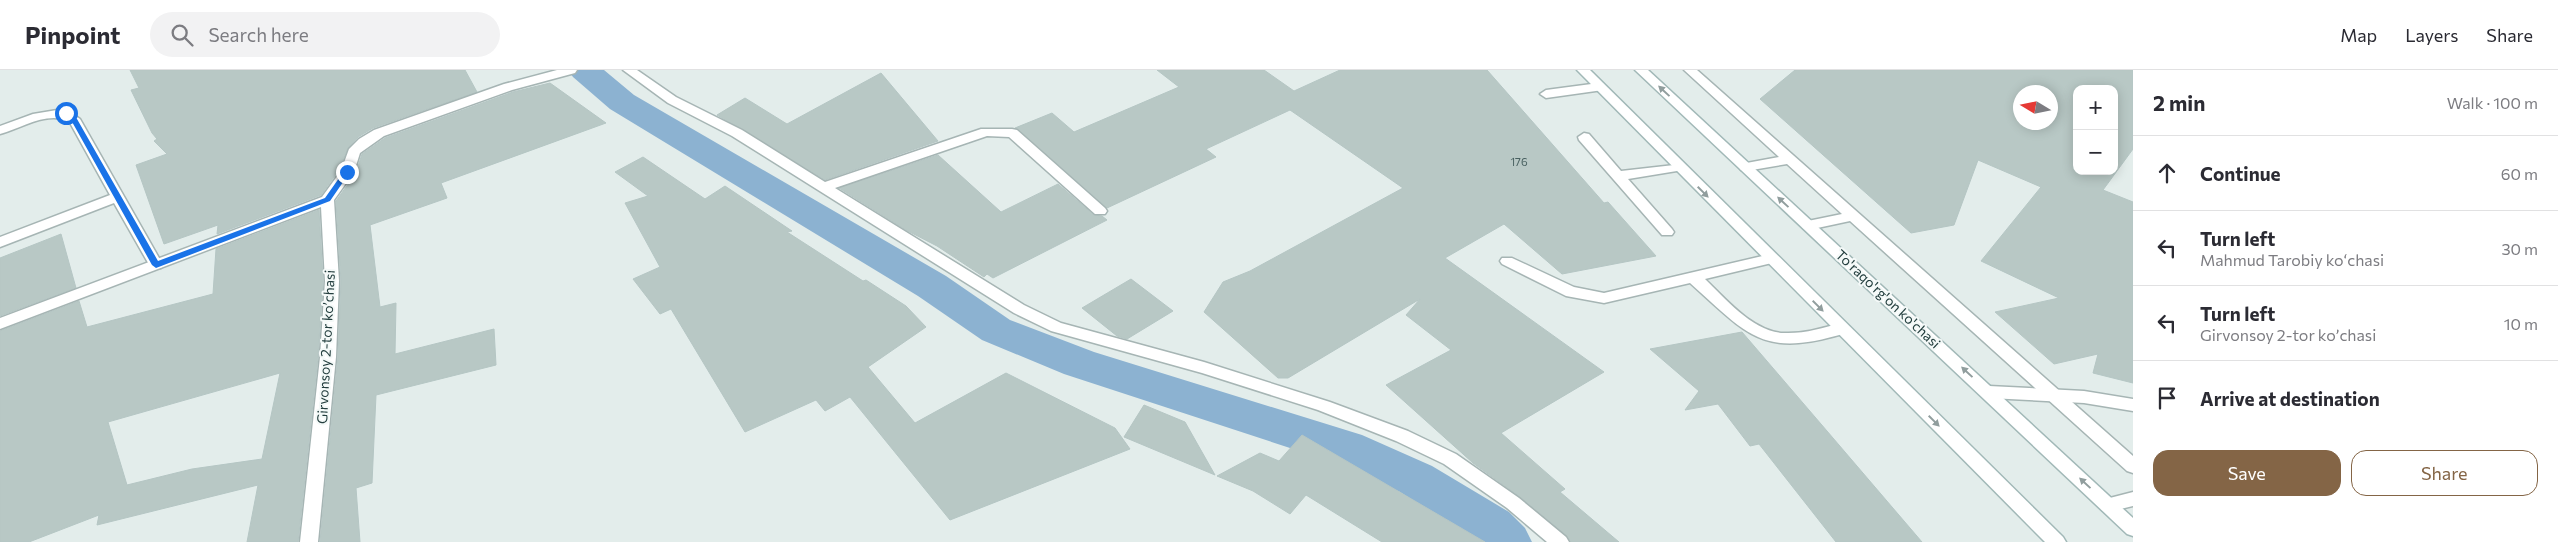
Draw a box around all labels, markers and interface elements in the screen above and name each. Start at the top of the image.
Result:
search box [150,12,500,57]
text: Pinpoint [25,20,120,49]
icon: search [168,21,196,49]
text: Search here [208,23,309,46]
text: Map [2340,24,2377,46]
text: Layers [2405,24,2458,46]
text: Share [2486,24,2533,46]
one-way arrow [1659,85,1671,97]
north arrow [2013,85,2058,130]
map controls [2073,85,2118,175]
button: + [2073,85,2118,130]
text: 2 min [2153,90,2205,115]
text: Walk · 100 m [2447,93,2538,112]
route start [55,102,78,125]
button: − [2073,130,2118,175]
house number: 176 [1510,155,1528,168]
icon: ahead [2153,159,2181,187]
route end [336,161,359,184]
text: Continue [2200,162,2280,185]
text: 60 m [2501,164,2538,183]
one-way arrow [1697,185,1709,197]
one-way arrow [1778,196,1790,208]
text: Turn left [2200,227,2275,250]
icon: left [2153,234,2181,262]
text: 30 m [2501,239,2538,258]
street label: To'raqo'rg'on ko'chasi [1832,246,1944,352]
text: Mahmud Tarobiy koʻchasi [2200,250,2384,269]
street label: Girvonsoy 2-tor koʼchasi [313,270,338,424]
one-way arrow [1812,300,1824,312]
text: Turn left [2200,302,2275,325]
icon: left [2153,309,2181,337]
text: 10 m [2504,314,2538,333]
text: Girvonsoy 2-tor koʼchasi [2200,325,2376,344]
one-way arrow [1961,366,1973,378]
icon: arrive [2153,384,2181,412]
text: Arrive at destination [2200,387,2380,410]
one-way arrow [1928,414,1940,426]
button: Save [2153,450,2341,496]
button: Share [2351,450,2538,496]
one-way arrow [2079,477,2091,489]

